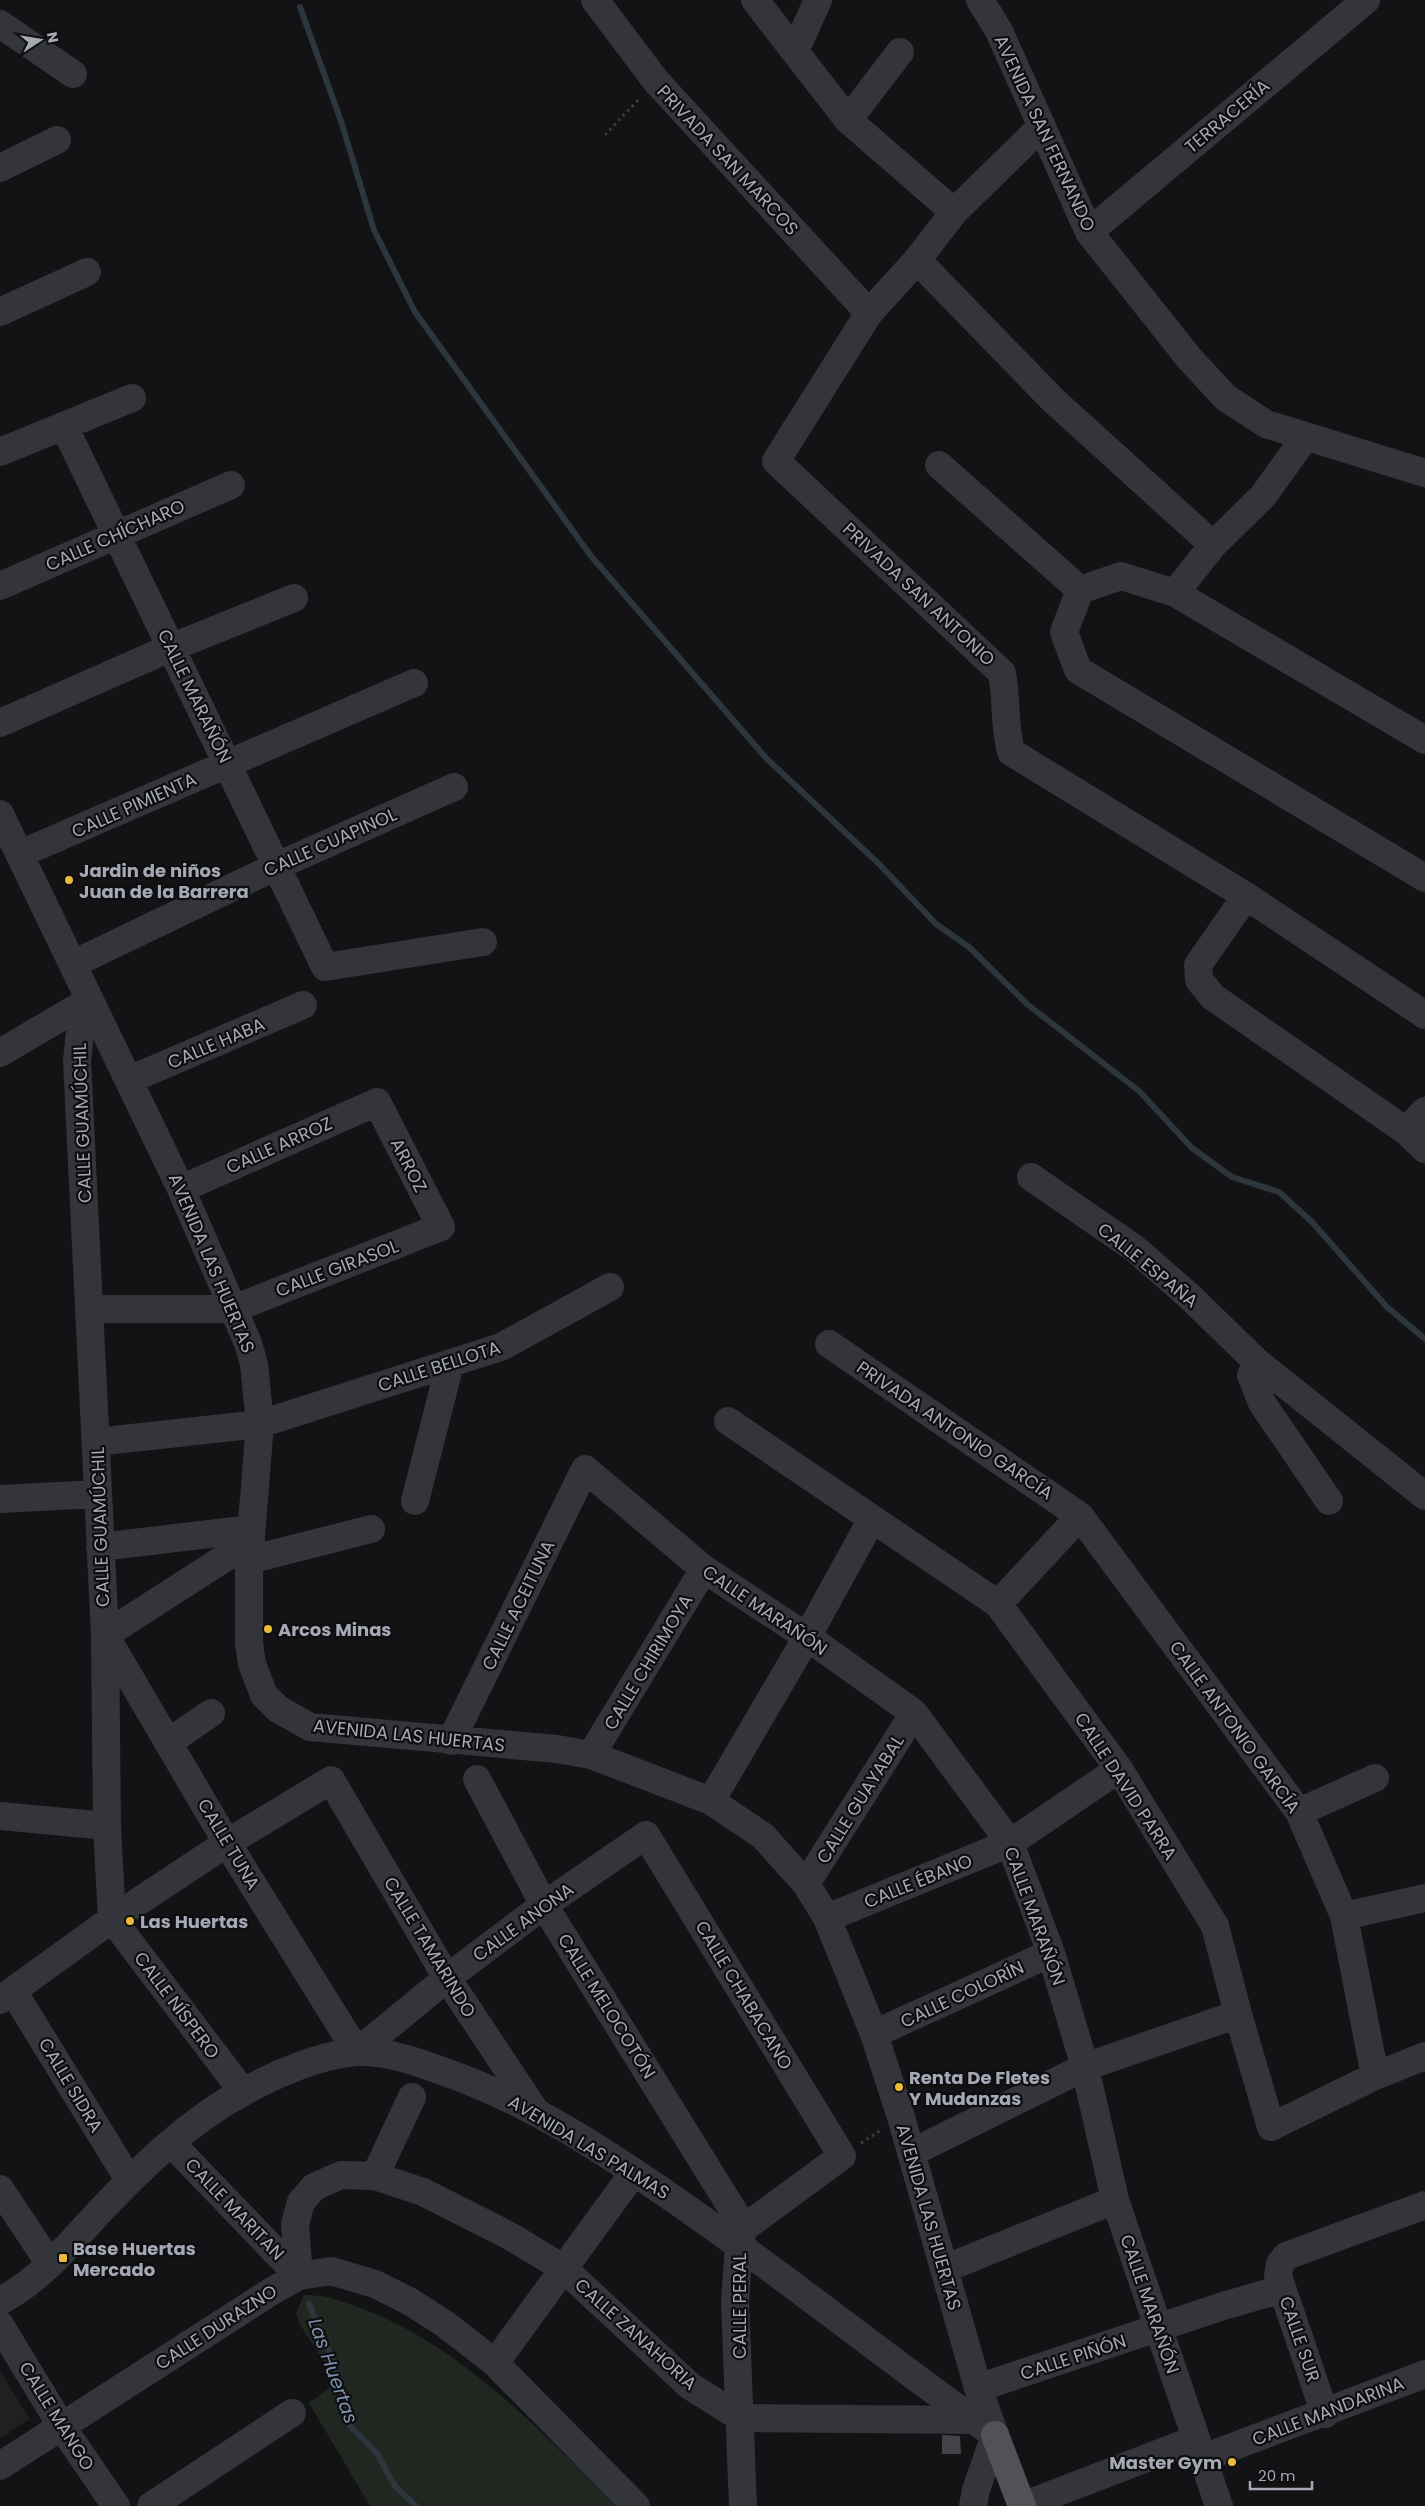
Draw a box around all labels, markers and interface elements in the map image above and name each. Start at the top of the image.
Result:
north arrow [15,15,65,65]
text: N [42,30,64,45]
street label: AVENIDA SAN FERNANDO [988,31,1102,235]
street label: TERRACERÍA [1179,73,1275,159]
street label: PRIVADA SAN MARCOS [652,79,804,241]
street label: CALLE CHÍCHARO [41,493,189,577]
street label: PRIVADA SAN ANTONIO [837,517,1001,671]
street label: CALLE MARAÑÓN [152,625,238,767]
street label: CALLE PIMIENTA [68,766,200,844]
street label: CALLE CUAPINOL [259,801,401,883]
place label: Jardin de niños Juan de la Barrera [79,858,249,904]
marker: Jardin de niños Juan de la Barrera [63,874,75,886]
street label: CALLE HABA [164,1011,268,1075]
street label: CALLE GUAMÚCHIL [67,1042,97,1203]
street label: CALLE ARROZ [222,1110,336,1180]
street label: ARROZ [385,1134,433,1196]
street label: AVENIDA LAS HUERTAS [163,1169,261,1357]
street label: CALLE ESPAÑA [1092,1217,1204,1313]
street label: CALLE GIRASOL [272,1233,402,1303]
street label: CALLE BELLOTA [375,1334,503,1398]
street label: PRIVADA ANTONIO GARCÍA [852,1355,1058,1505]
street label: CALLE GUAMÚCHIL [85,1446,115,1607]
street label: CALLE ACEITUNA [476,1536,560,1674]
street label: CALLE MARAÑÓN [698,1559,832,1661]
street label: CALLE CHIRIMOYA [598,1590,698,1734]
place label: Arcos Minas [278,1617,391,1642]
marker: Arcos Minas [262,1623,274,1635]
street label: CALLE ANTONIO GARCÍA [1164,1636,1306,1818]
street label: CALLE DAVID PARRA [1069,1707,1183,1865]
street label: AVENIDA LAS HUERTAS [312,1712,506,1758]
street label: CALLE GUAYABAL [810,1730,910,1868]
street label: CALLE TUNA [192,1794,266,1894]
street label: CALLE MARAÑÓN [998,1843,1072,1989]
street label: CALLE ÉBANO [860,1848,976,1914]
street label: CALLE TAMARINDO [378,1872,482,2022]
street label: CALLE ANONA [467,1877,579,1967]
place label: Las Huertas [140,1909,248,1934]
marker: Las Huertas [124,1915,136,1927]
street label: CALLE CHABACANO [689,1916,799,2074]
street label: CALLE MELOCOTÓN [552,1929,662,2083]
street label: CALLE NÍSPERO [128,1946,226,2064]
street label: CALLE COLORÍN [896,1954,1028,2034]
street label: CALLE SIDRA [33,2033,109,2137]
place label: Renta De Fletes Y Mudanzas [909,2065,1050,2111]
marker: Renta De Fletes Y Mudanzas [893,2081,905,2093]
street label: AVENIDA LAS PALMAS [504,2089,674,2205]
street label: AVENIDA LAS HUERTAS [890,2121,968,2313]
street label: CALLE MARITAN [180,2152,290,2266]
street label: CALLE MARAÑÓN [1114,2231,1186,2377]
place label: Base Huertas Mercado [73,2236,196,2282]
marker: Base Huertas Mercado [57,2252,69,2264]
street label: CALLE PERAL [727,2253,752,2359]
street label: CALLE ZANAHORIA [570,2272,702,2396]
street label: CALLE DURAZNO [150,2278,282,2376]
street label: CALLE SUR [1274,2293,1326,2385]
water label: Las Huertas [301,2314,365,2428]
street label: CALLE PIÑÓN [1017,2328,1129,2386]
street label: CALLE MANGO [14,2357,100,2475]
street label: CALLE MANDARINA [1248,2370,1408,2452]
place label: Master Gym [1109,2450,1222,2475]
marker: Master Gym [1226,2456,1238,2468]
scale bar [1250,2458,1312,2490]
text: 20 m [1258,2465,1296,2486]

